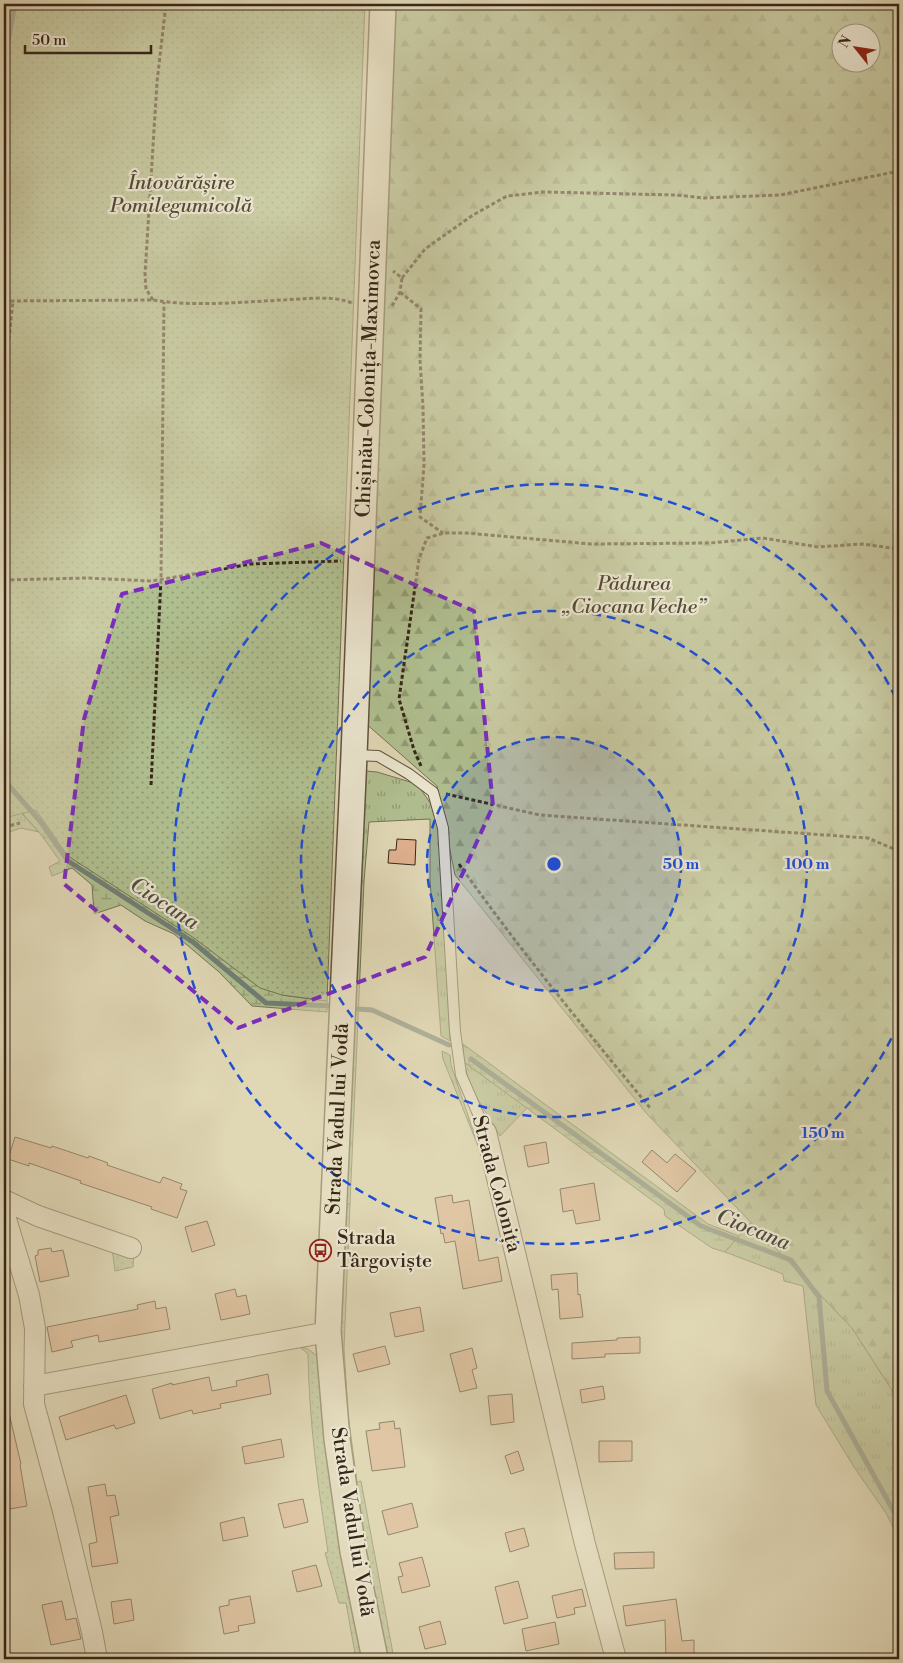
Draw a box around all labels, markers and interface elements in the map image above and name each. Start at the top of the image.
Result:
scale bar [25,22,151,54]
north arrow [830,22,880,72]
text: 50 m [32,31,66,50]
text: N [835,33,856,51]
park label: Întovărășire Pomilegumicolă [109,170,253,219]
street label: Chișinău-Colonița-Maximovca [351,238,386,518]
park label: Pădurea „Ciocana Veche” [562,572,708,620]
centre of rings [545,855,563,873]
text: 50 m [663,855,699,874]
text: 100 m [785,855,830,874]
water label: Ciocana [125,872,204,936]
street label: Strada Vadul lui Vodă [321,1022,354,1215]
street label: Strada Colonița [466,1113,527,1256]
text: 150 m [801,1124,845,1143]
water label: Ciocana [712,1204,794,1257]
place label: Strada Târgoviște [337,1226,432,1274]
bus stop icon: Strada Târgoviște [309,1238,333,1262]
street label: Strada Vadul lui Vodă [325,1425,379,1619]

